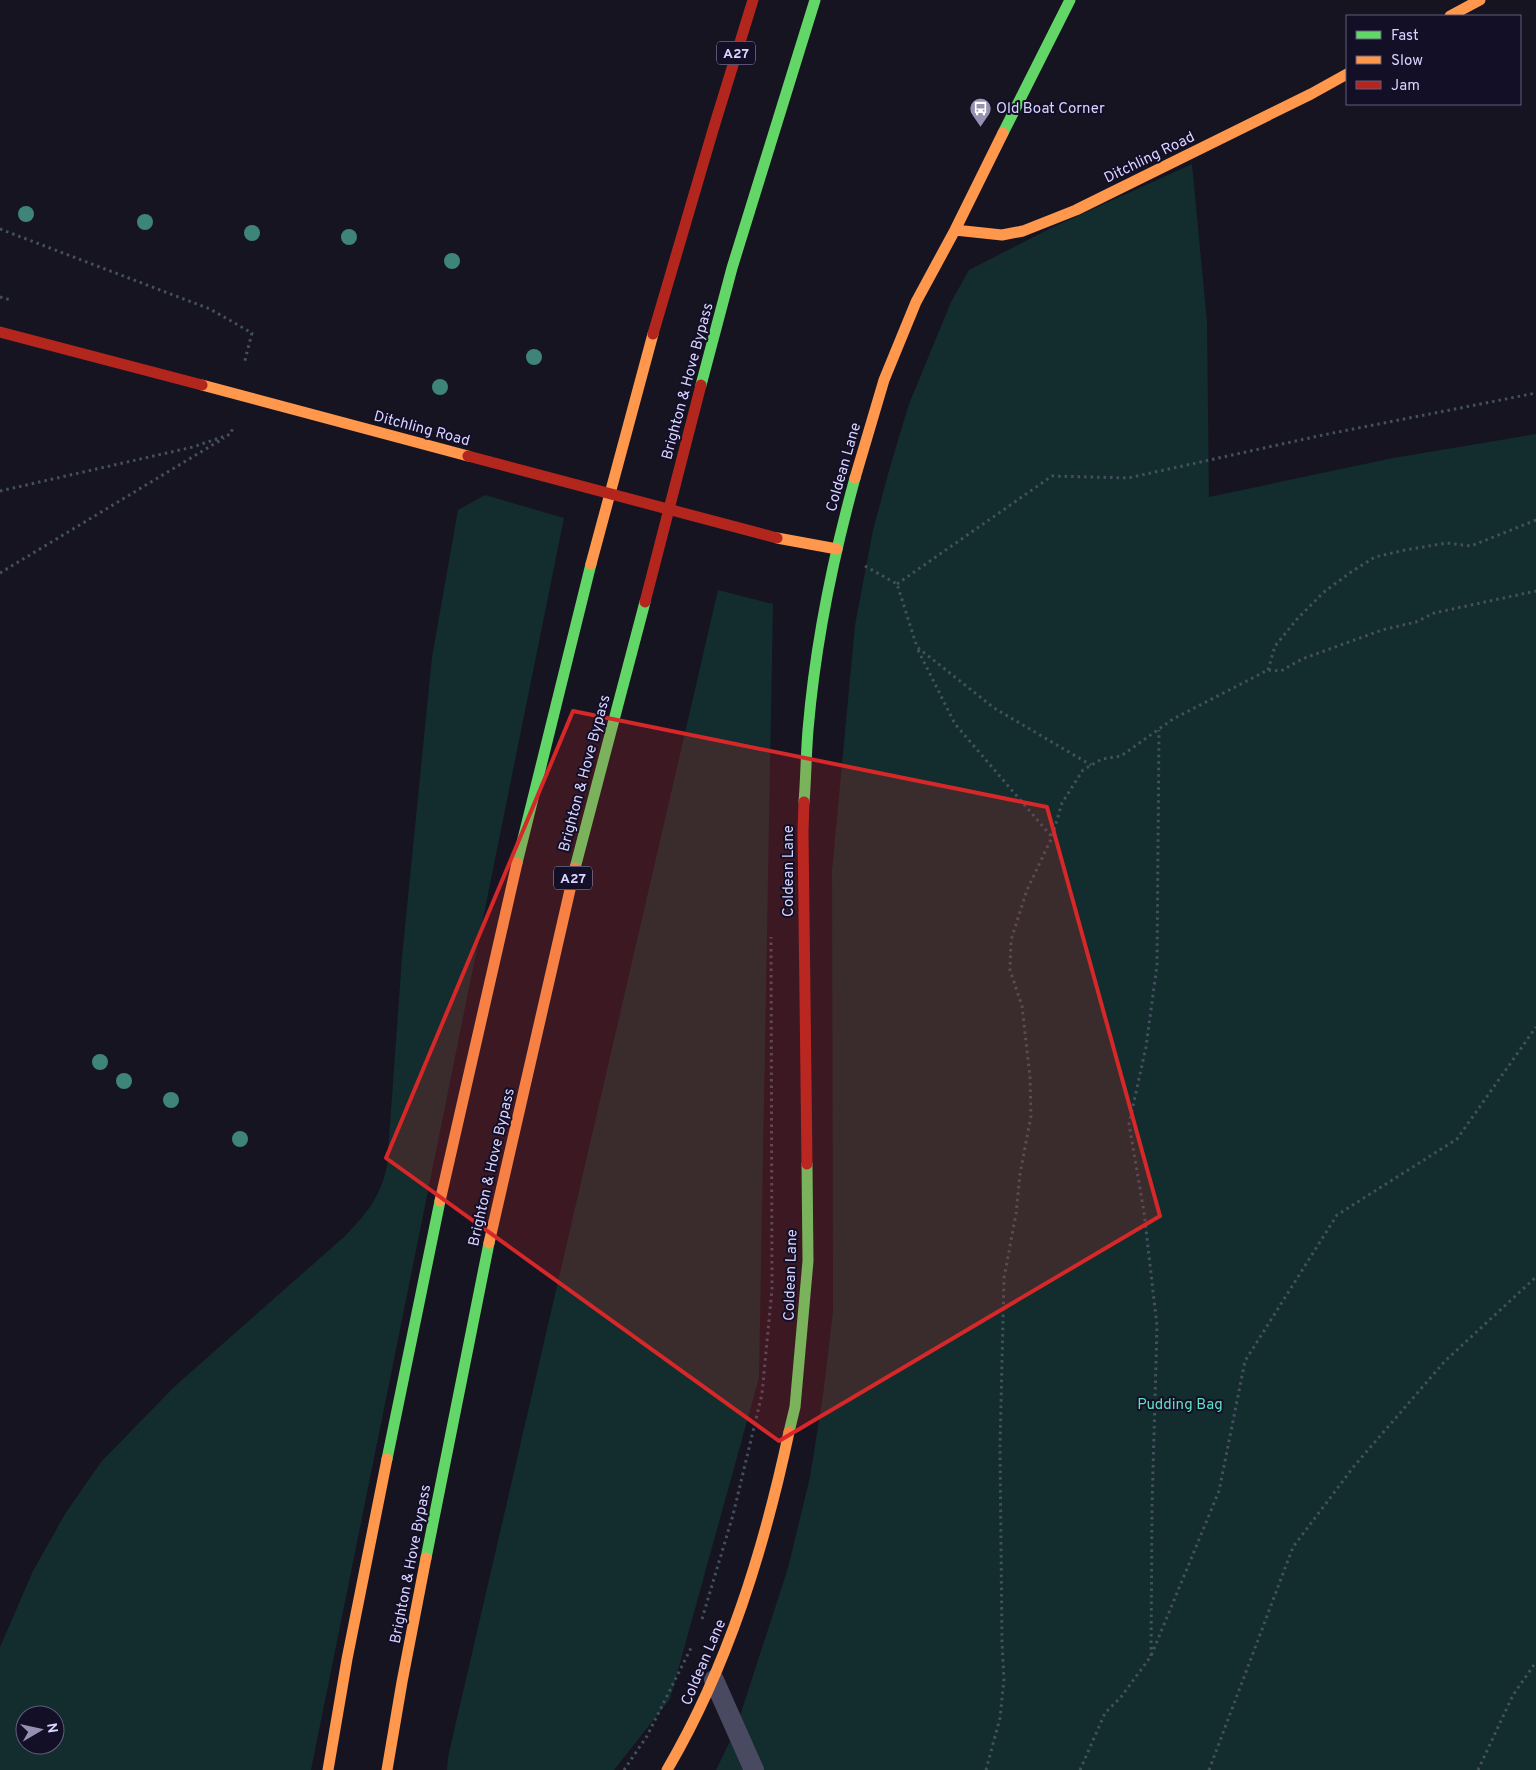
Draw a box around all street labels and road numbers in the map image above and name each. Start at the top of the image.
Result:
road number: A27 [717,42,755,64]
street label: Ditchling Road [1101,128,1198,189]
street label: Brighton & Hove Bypass [658,301,719,462]
street label: Ditchling Road [372,408,472,451]
street label: Coldean Lane [823,421,866,514]
street label: Brighton & Hove Bypass [555,693,616,854]
street label: Coldean Lane [780,825,799,917]
road number: A27 [554,866,592,890]
street label: Brighton & Hove Bypass [465,1086,520,1248]
street label: Coldean Lane [780,1229,803,1321]
street label: Brighton & Hove Bypass [387,1483,436,1645]
street label: Coldean Lane [678,1617,731,1709]

